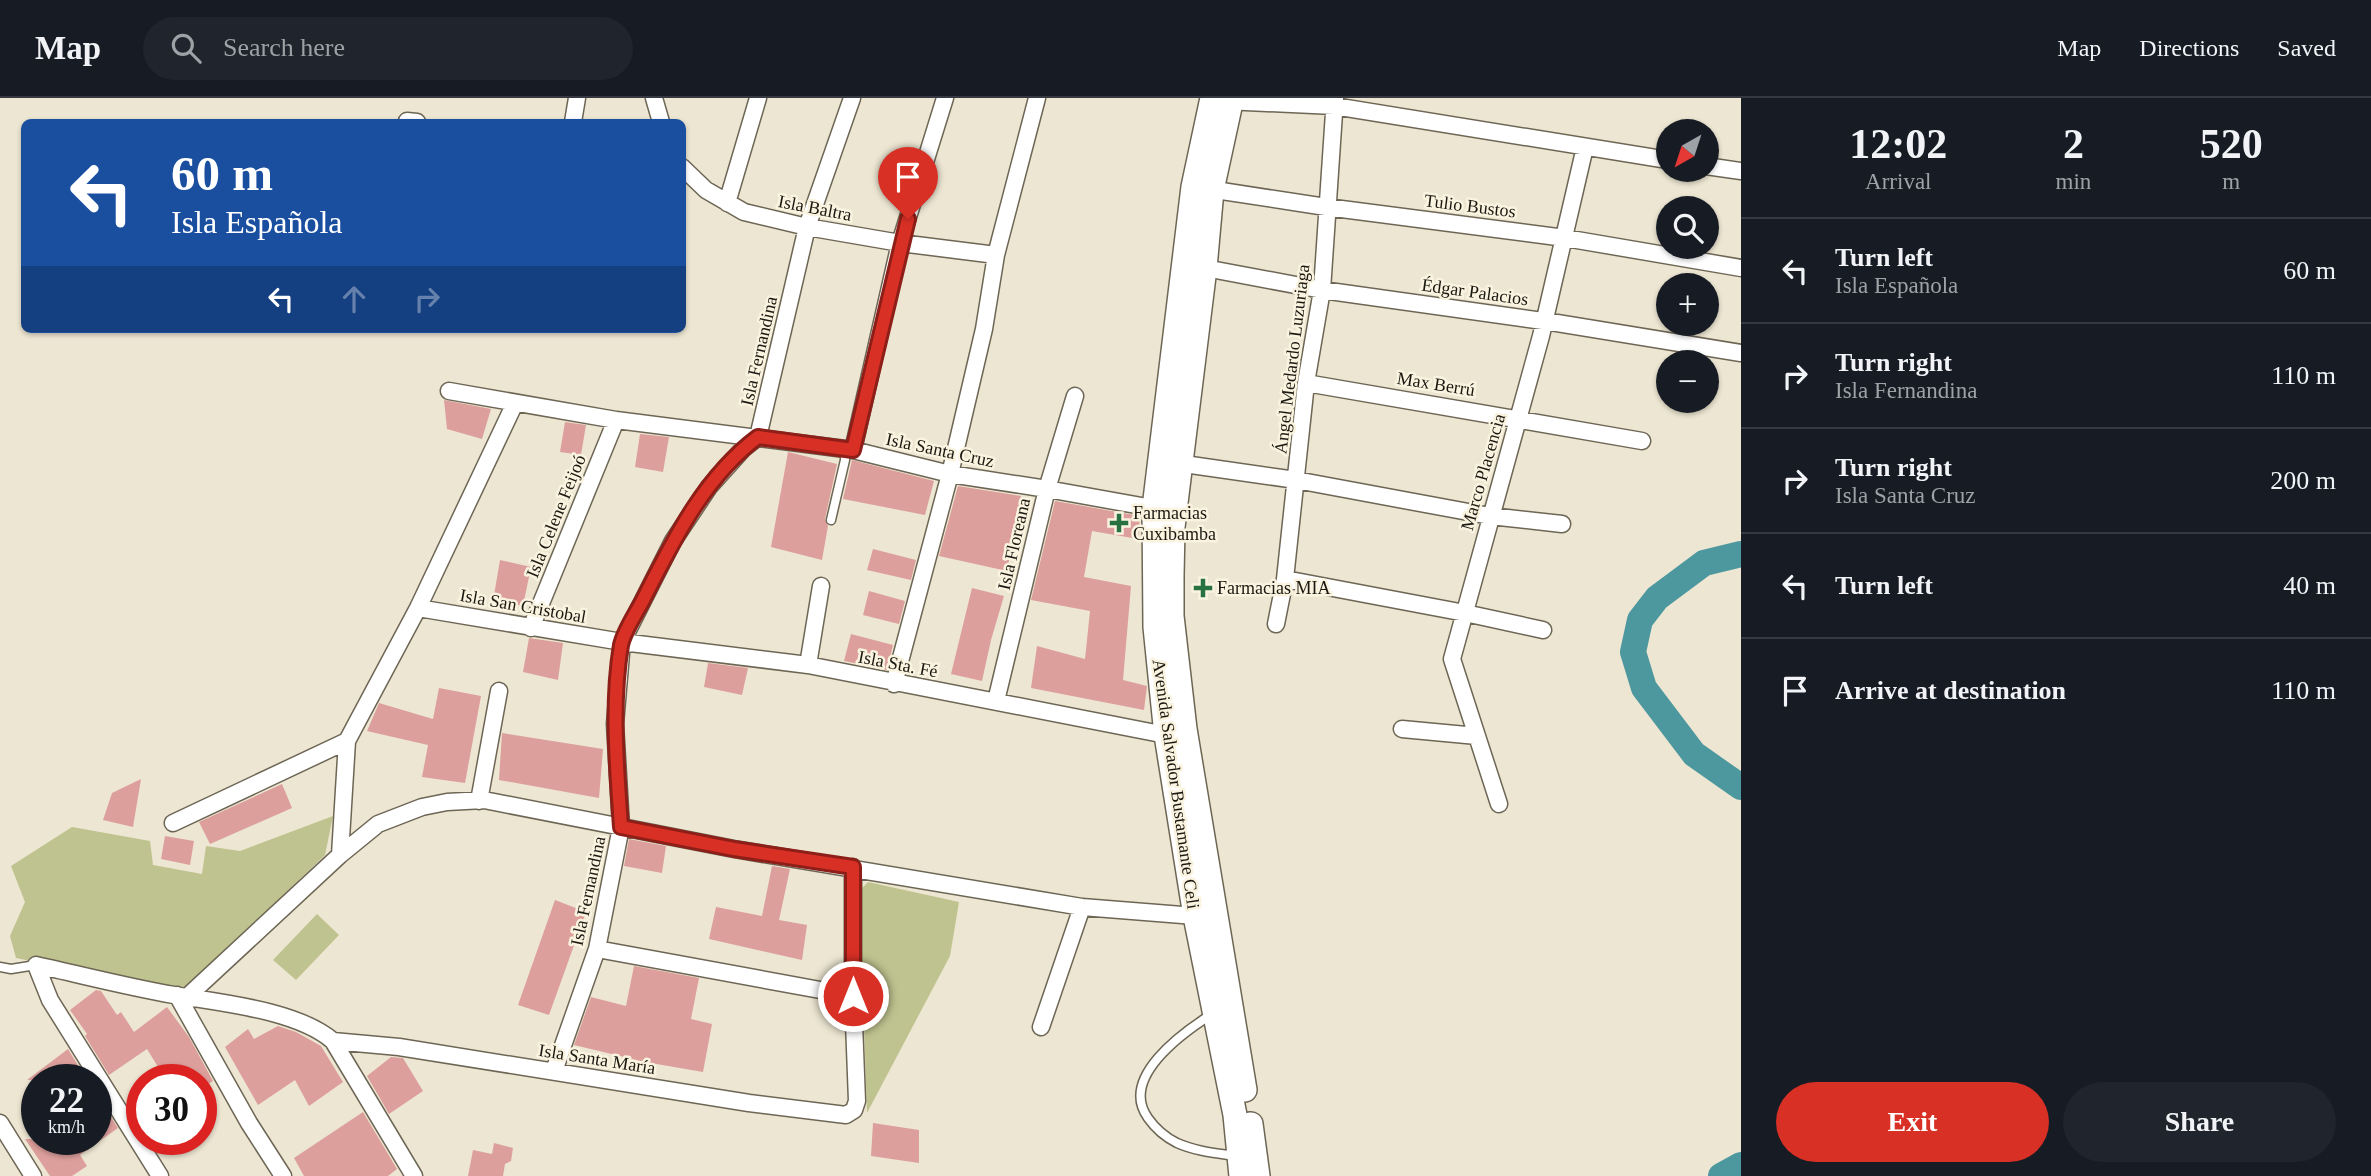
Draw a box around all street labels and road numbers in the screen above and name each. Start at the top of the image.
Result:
street label: Tulio Bustos [1423,190,1517,222]
street label: Isla Baltra [777,191,853,225]
street label: Ángel Medardo Luzuriaga [1269,263,1314,455]
street label: Édgar Palacios [1420,274,1530,309]
street label: Isla Fernandina [737,294,781,408]
street label: Max Berrú [1396,368,1476,400]
street label: Marco Placencia [1457,411,1509,533]
street label: Isla Santa Cruz [884,429,996,471]
street label: Isla Celene Feijoó [522,452,590,580]
street label: Isla Floreana [994,496,1034,592]
street label: Isla San Cristobal [458,585,588,627]
street label: Isla Sta. Fé [857,647,939,681]
street label: Avenida Salvador Bustamante Celi [1149,658,1203,910]
street label: Isla Fernandina [567,834,609,948]
street label: Isla Santa María [537,1040,657,1078]

